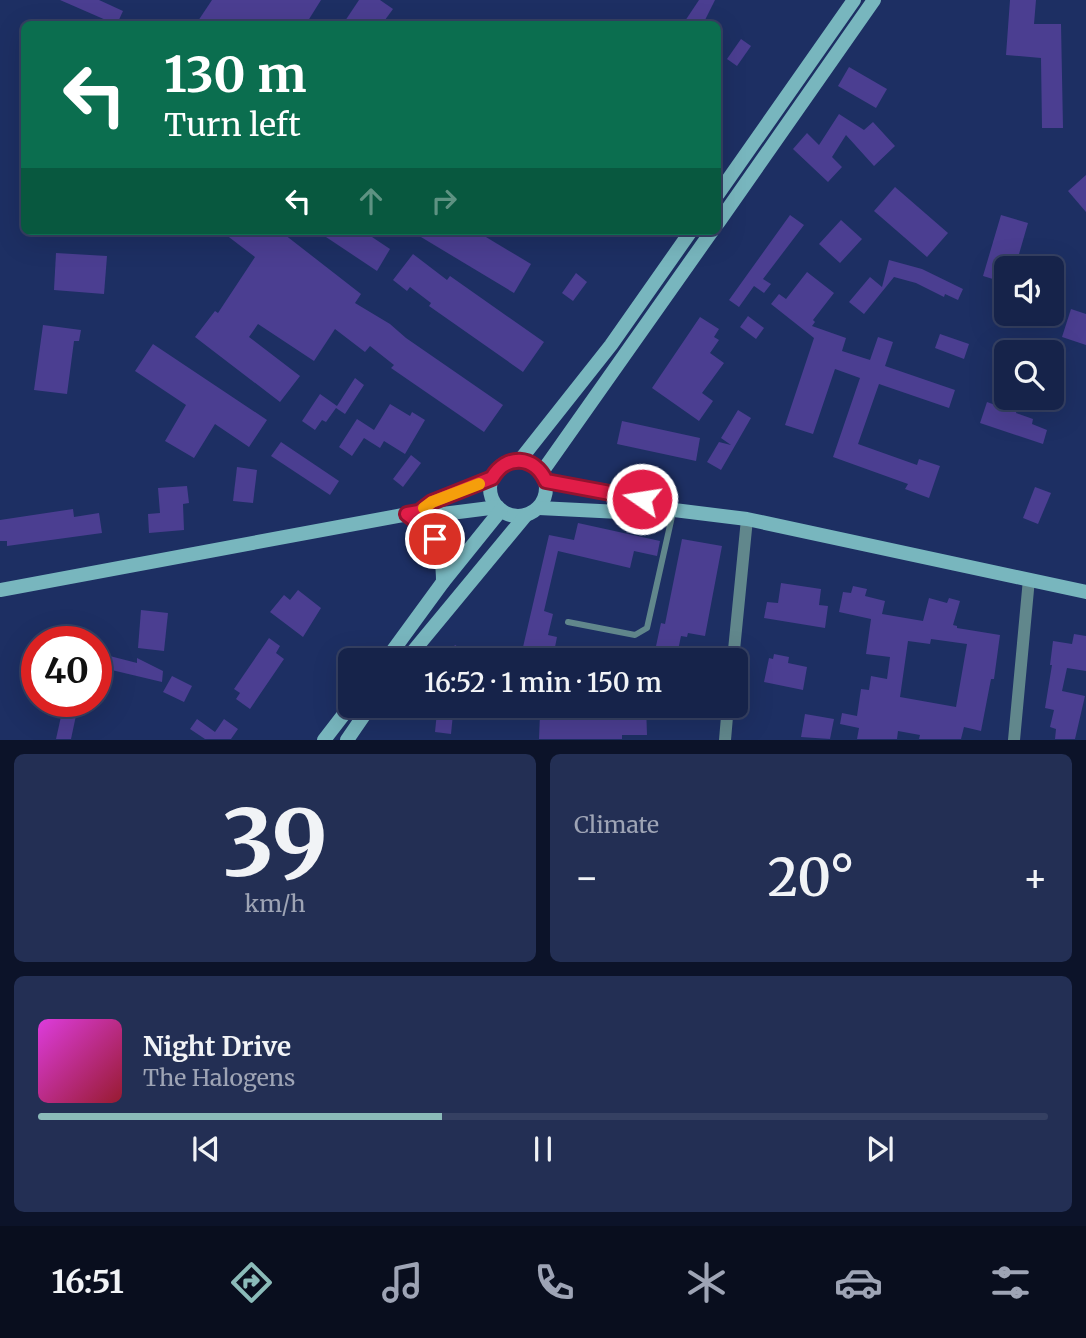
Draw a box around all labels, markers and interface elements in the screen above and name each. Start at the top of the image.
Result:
text: 130 m [164,44,307,105]
icon: left [49,49,140,140]
text: Turn left [164,105,301,145]
icon: left [279,182,317,220]
icon: ahead [352,182,390,220]
icon: right [425,182,463,220]
map controls [994,256,1064,410]
button: sound [994,256,1064,326]
button: search [994,340,1064,410]
position arrow [605,462,679,536]
pin [405,509,465,569]
icon: arrive [416,520,454,558]
speed limit sign: 40 [21,626,112,717]
text: 16:52 · 1 min · 150 m [424,666,662,699]
text: 39 [222,786,328,901]
text: Climate [574,810,659,839]
text: 20° [768,845,854,910]
text: − [574,854,599,901]
text: + [1023,854,1048,901]
text: km/h [245,889,305,918]
text: Night Drive [143,1030,291,1063]
text: The Halogens [143,1063,295,1092]
icon: previous [187,1130,225,1168]
icon: pause [524,1130,562,1168]
icon: next [861,1130,899,1168]
icon: directions [227,1258,276,1307]
icon: music [378,1258,427,1307]
icon: phone [530,1258,579,1307]
icon: climate [682,1258,731,1307]
icon: car [834,1258,883,1307]
icon: filters [986,1258,1035,1307]
text: 16:51 [51,1262,124,1302]

